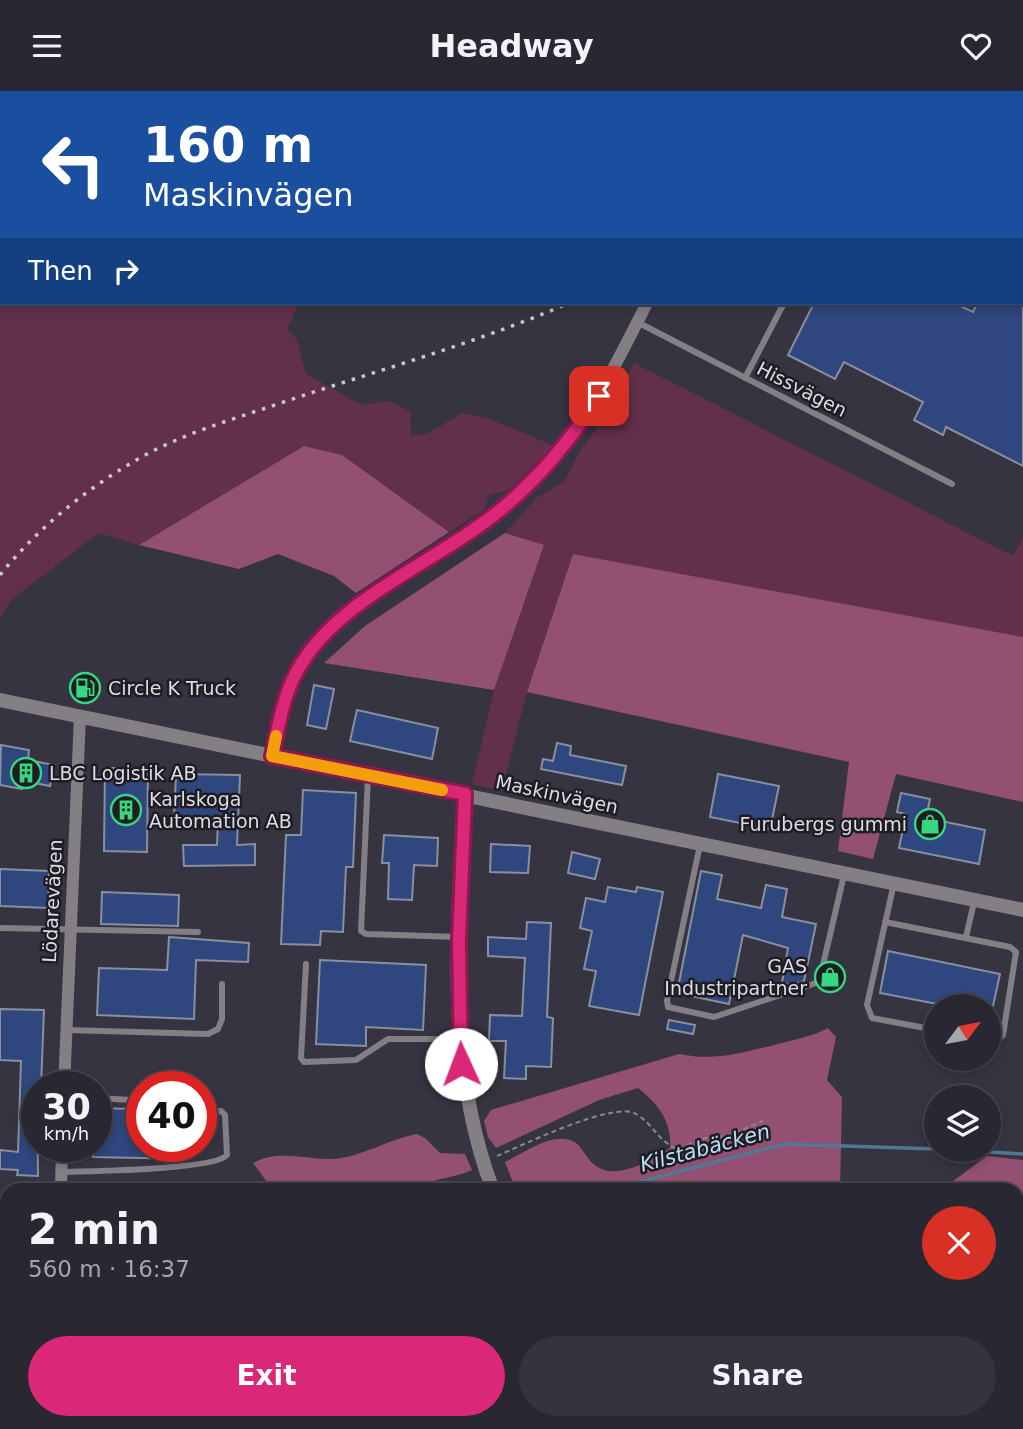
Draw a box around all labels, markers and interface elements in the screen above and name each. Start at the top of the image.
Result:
icon: menu [28,27,66,65]
text: Headway [429,27,594,65]
icon: heart [957,27,995,65]
text: 160 m [143,117,313,174]
icon: left [28,119,119,210]
text: Maskinvägen [143,176,353,214]
icon: right [107,252,145,290]
text: Then [28,256,93,286]
street label: Hissvägen [753,357,851,421]
pin [569,366,629,426]
icon: arrive [580,377,618,415]
fuel station icon: Circle K Truck [68,671,102,705]
place label: Circle K Truck [108,677,236,699]
building icon: LBC Logistik AB [9,756,43,790]
place label: LBC Logistik AB [49,762,197,784]
street label: Maskinvägen [494,770,620,818]
place label: Karlskoga Automation AB [149,788,292,832]
building icon: Karlskoga Automation AB [109,793,143,827]
shop icon: Furubergs gummi [913,807,947,841]
place label: Furubergs gummi [740,813,907,835]
street label: Lödarevägen [38,839,66,963]
place label: GAS Industripartner [664,955,807,999]
shop icon: GAS Industripartner [813,960,847,994]
north arrow [924,994,1001,1071]
map controls [924,994,1001,1162]
position arrow [424,1027,498,1101]
speed limit sign: 40 [126,1071,217,1162]
button: layers [924,1085,1001,1162]
text: 30 [42,1087,91,1127]
water label: Kilstabäcken [637,1119,773,1177]
text: km/h [44,1123,89,1144]
text: 2 min [28,1205,160,1254]
button: close [922,1206,996,1280]
text: 560 m · 16:37 [28,1256,190,1282]
button: Exit [28,1336,505,1416]
button: Share [519,1336,996,1416]

